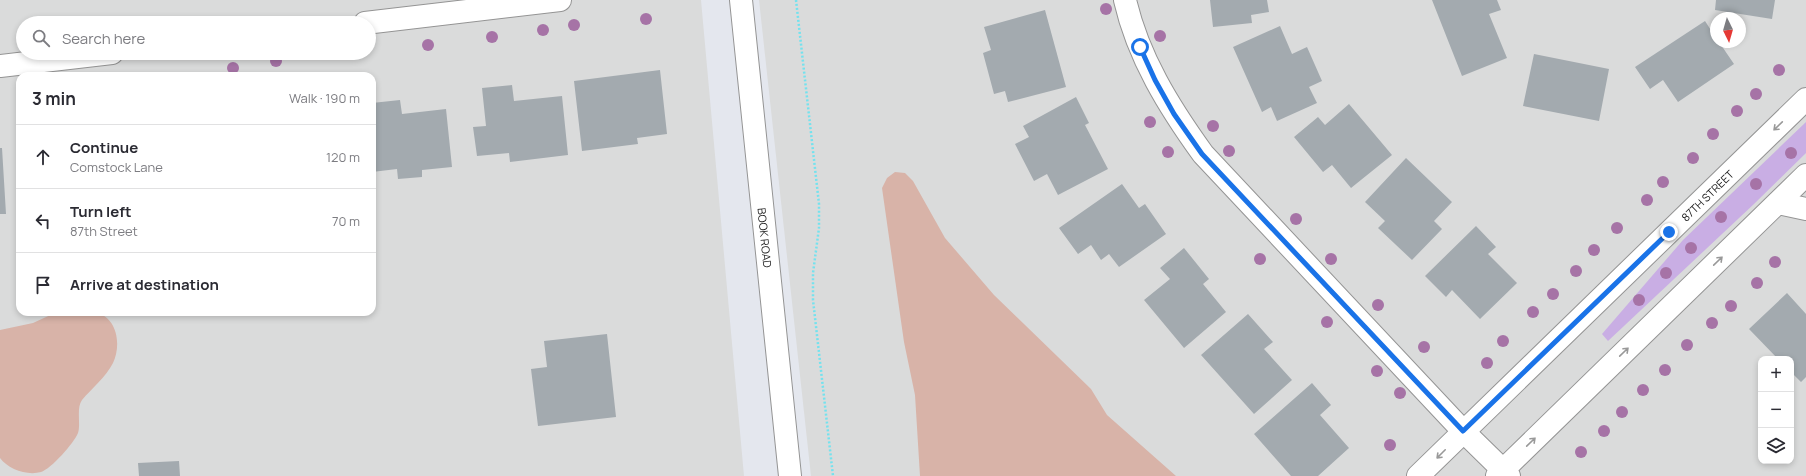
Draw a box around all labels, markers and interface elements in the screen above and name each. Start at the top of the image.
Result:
north arrow [1710,12,1746,48]
search box [16,16,376,60]
icon: search [30,27,52,49]
text: Search here [62,28,145,49]
route start [1131,38,1149,56]
text: 3 min [32,87,76,110]
text: Walk · 190 m [289,89,360,107]
one-way arrow [1773,121,1783,131]
text: Continue [70,137,138,158]
icon: ahead [32,146,54,168]
text: 120 m [326,148,360,166]
text: Comstock Lane [70,158,163,176]
street label: 87TH STREET [1678,166,1737,224]
text: Turn left [70,201,132,222]
street label: BOOK ROAD [755,207,776,268]
icon: left [32,210,54,232]
text: 70 m [332,212,360,230]
text: 87th Street [70,222,138,240]
route end [1660,223,1678,241]
one-way arrow [1713,256,1723,266]
icon: arrive [32,274,54,296]
text: Arrive at destination [70,274,219,295]
one-way arrow [1619,347,1629,357]
map controls [1758,356,1794,464]
button: + [1758,356,1794,392]
button: − [1758,392,1794,428]
button: layers [1758,428,1794,464]
one-way arrow [1526,437,1536,447]
one-way arrow [1436,449,1446,458]

